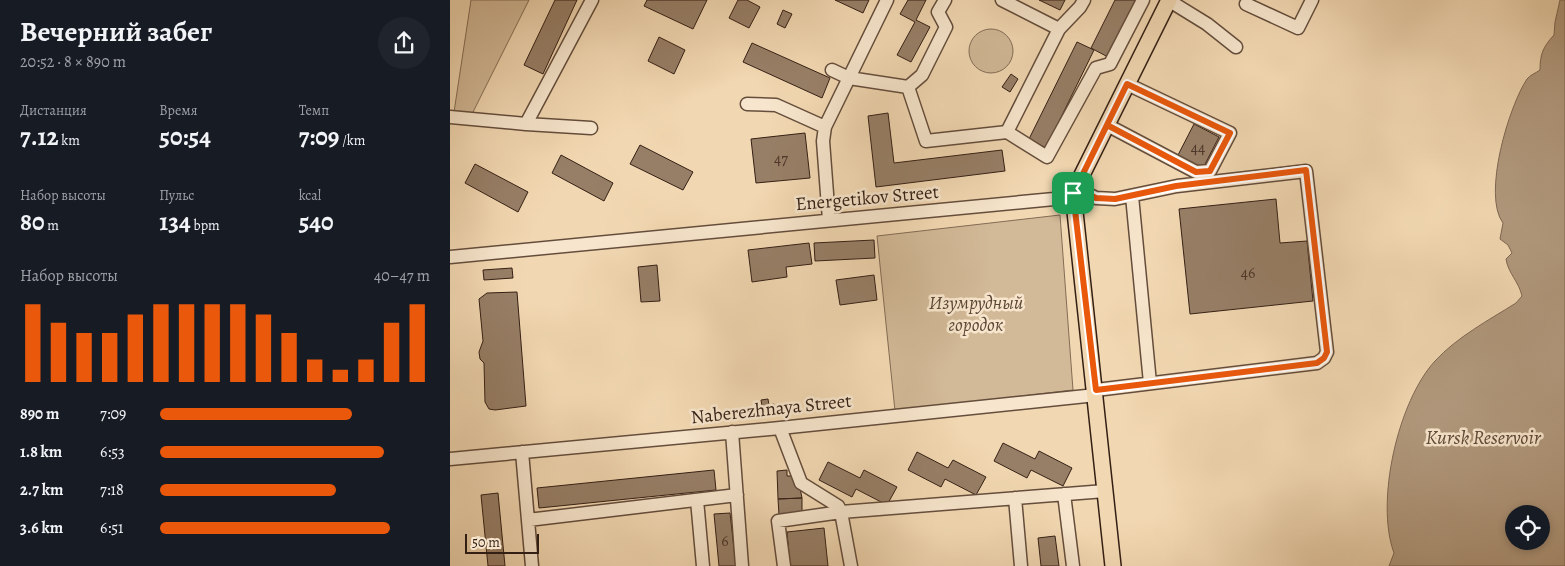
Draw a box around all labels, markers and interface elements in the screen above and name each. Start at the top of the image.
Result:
text: Вечерний забег [20,13,212,51]
button: share [378,17,430,69]
text: 20:52 · 8 × 890 m [20,51,126,73]
text: Дистанция [20,101,87,120]
text: Время [159,101,197,120]
text: Темп [299,101,329,120]
text: 7.12 [20,120,59,154]
text: 50:54 [159,120,211,154]
text: 7:09 [299,120,339,154]
text: km [59,131,80,150]
text: /km [339,131,365,150]
house number: 44 [1191,137,1205,159]
house number: 47 [774,148,788,170]
pin [1052,172,1094,214]
street label: Energetikov Street [794,179,940,217]
icon: arrive [1059,179,1087,207]
text: Набор высоты [20,186,106,205]
text: Пульс [159,186,194,205]
text: kcal [299,186,321,205]
text: 80 [20,205,45,239]
text: 134 [159,205,191,239]
text: 540 [299,205,334,239]
text: m [45,216,59,235]
text: bpm [191,216,220,235]
house number: 46 [1241,262,1255,284]
text: Набор высоты [20,265,118,287]
text: 40–47 m [374,265,430,287]
park label: Изумрудный городок [929,290,1023,338]
street label: Naberezhnaya Street [690,388,853,430]
text: 890 m [20,403,59,425]
text: 7:09 [100,403,126,425]
water label: Kursk Reservoir [1425,424,1542,451]
text: 1.8 km [20,441,62,463]
text: 6:53 [100,441,125,463]
text: 2.7 km [20,479,63,501]
text: 7:18 [100,479,124,501]
map controls [1505,505,1550,550]
button: locate [1505,505,1550,550]
text: 3.6 km [20,517,63,539]
text: 6:51 [100,517,124,539]
house number: 6 [721,530,729,552]
scale bar [465,531,539,554]
text: 50 m [472,533,500,552]

